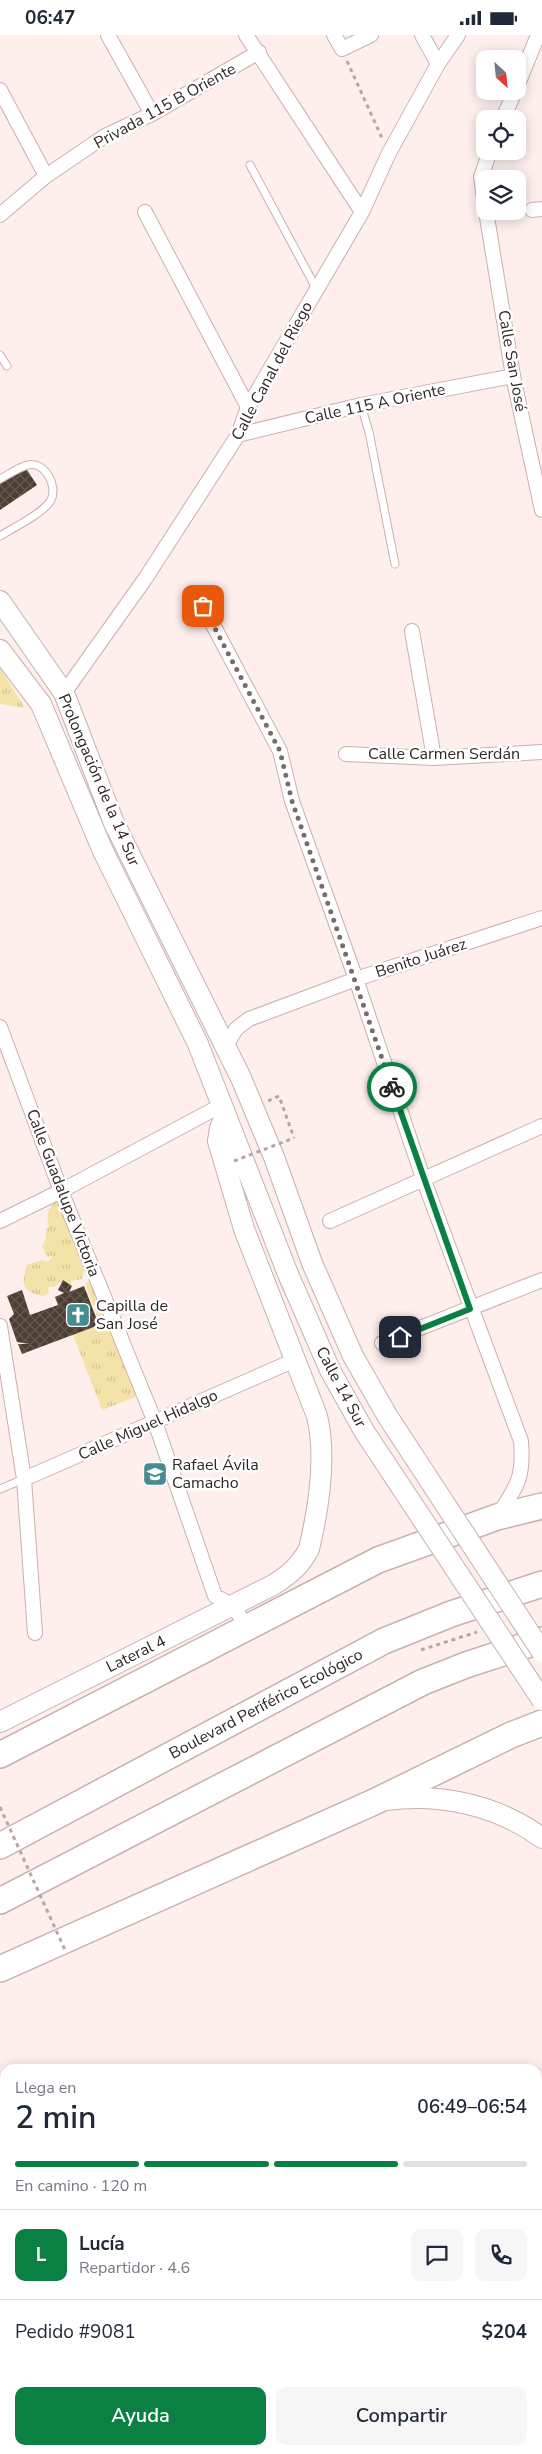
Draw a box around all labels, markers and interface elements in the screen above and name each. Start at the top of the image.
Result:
text: 06:47 [25,5,75,31]
north arrow [476,50,526,100]
map controls [476,50,526,220]
street label: Privada 115 B Oriente [90,58,240,154]
button: locate [476,110,526,160]
button: layers [476,170,526,220]
street label: Calle Canal del Riego [226,298,318,444]
street label: Calle San José [492,308,532,414]
street label: Calle 115 A Oriente [303,378,447,430]
pin [182,585,224,627]
icon: bag [189,592,217,620]
street label: Prolongación de la 14 Sur [53,690,145,870]
street label: Calle Carmen Serdán [368,743,520,765]
street label: Benito Juárez [373,933,469,983]
courier [367,1062,417,1112]
icon: bike [378,1073,406,1101]
street label: Calle Guadalupe Victoria [21,1106,105,1280]
place label: Capilla de San José [96,1295,168,1335]
church icon: Capilla de San José [65,1302,91,1328]
pin [379,1316,421,1358]
icon: home [386,1323,414,1351]
street label: Calle 14 Sur [310,1343,372,1432]
street label: Calle Miguel Hidalgo [75,1384,221,1466]
place label: Rafael Ávila Camacho [172,1454,259,1494]
school or university icon: Rafael Ávila Camacho [142,1461,168,1487]
street label: Lateral 4 [103,1630,170,1678]
street label: Boulevard Periférico Ecológico [165,1643,367,1765]
text: Llega en [15,2077,76,2099]
text: 06:49–06:54 [417,2094,527,2120]
text: 2 min [15,2096,97,2139]
text: En camino · 120 m [15,2175,147,2197]
button: chat [411,2229,463,2281]
button: phone [475,2229,527,2281]
text: Lucía [79,2231,125,2257]
text: L [36,2242,46,2268]
text: Repartidor · 4.6 [79,2257,190,2279]
text: Pedido #9081 [15,2319,136,2345]
text: $204 [481,2319,527,2345]
button: Ayuda [15,2387,266,2445]
button: Compartir [276,2387,527,2445]

